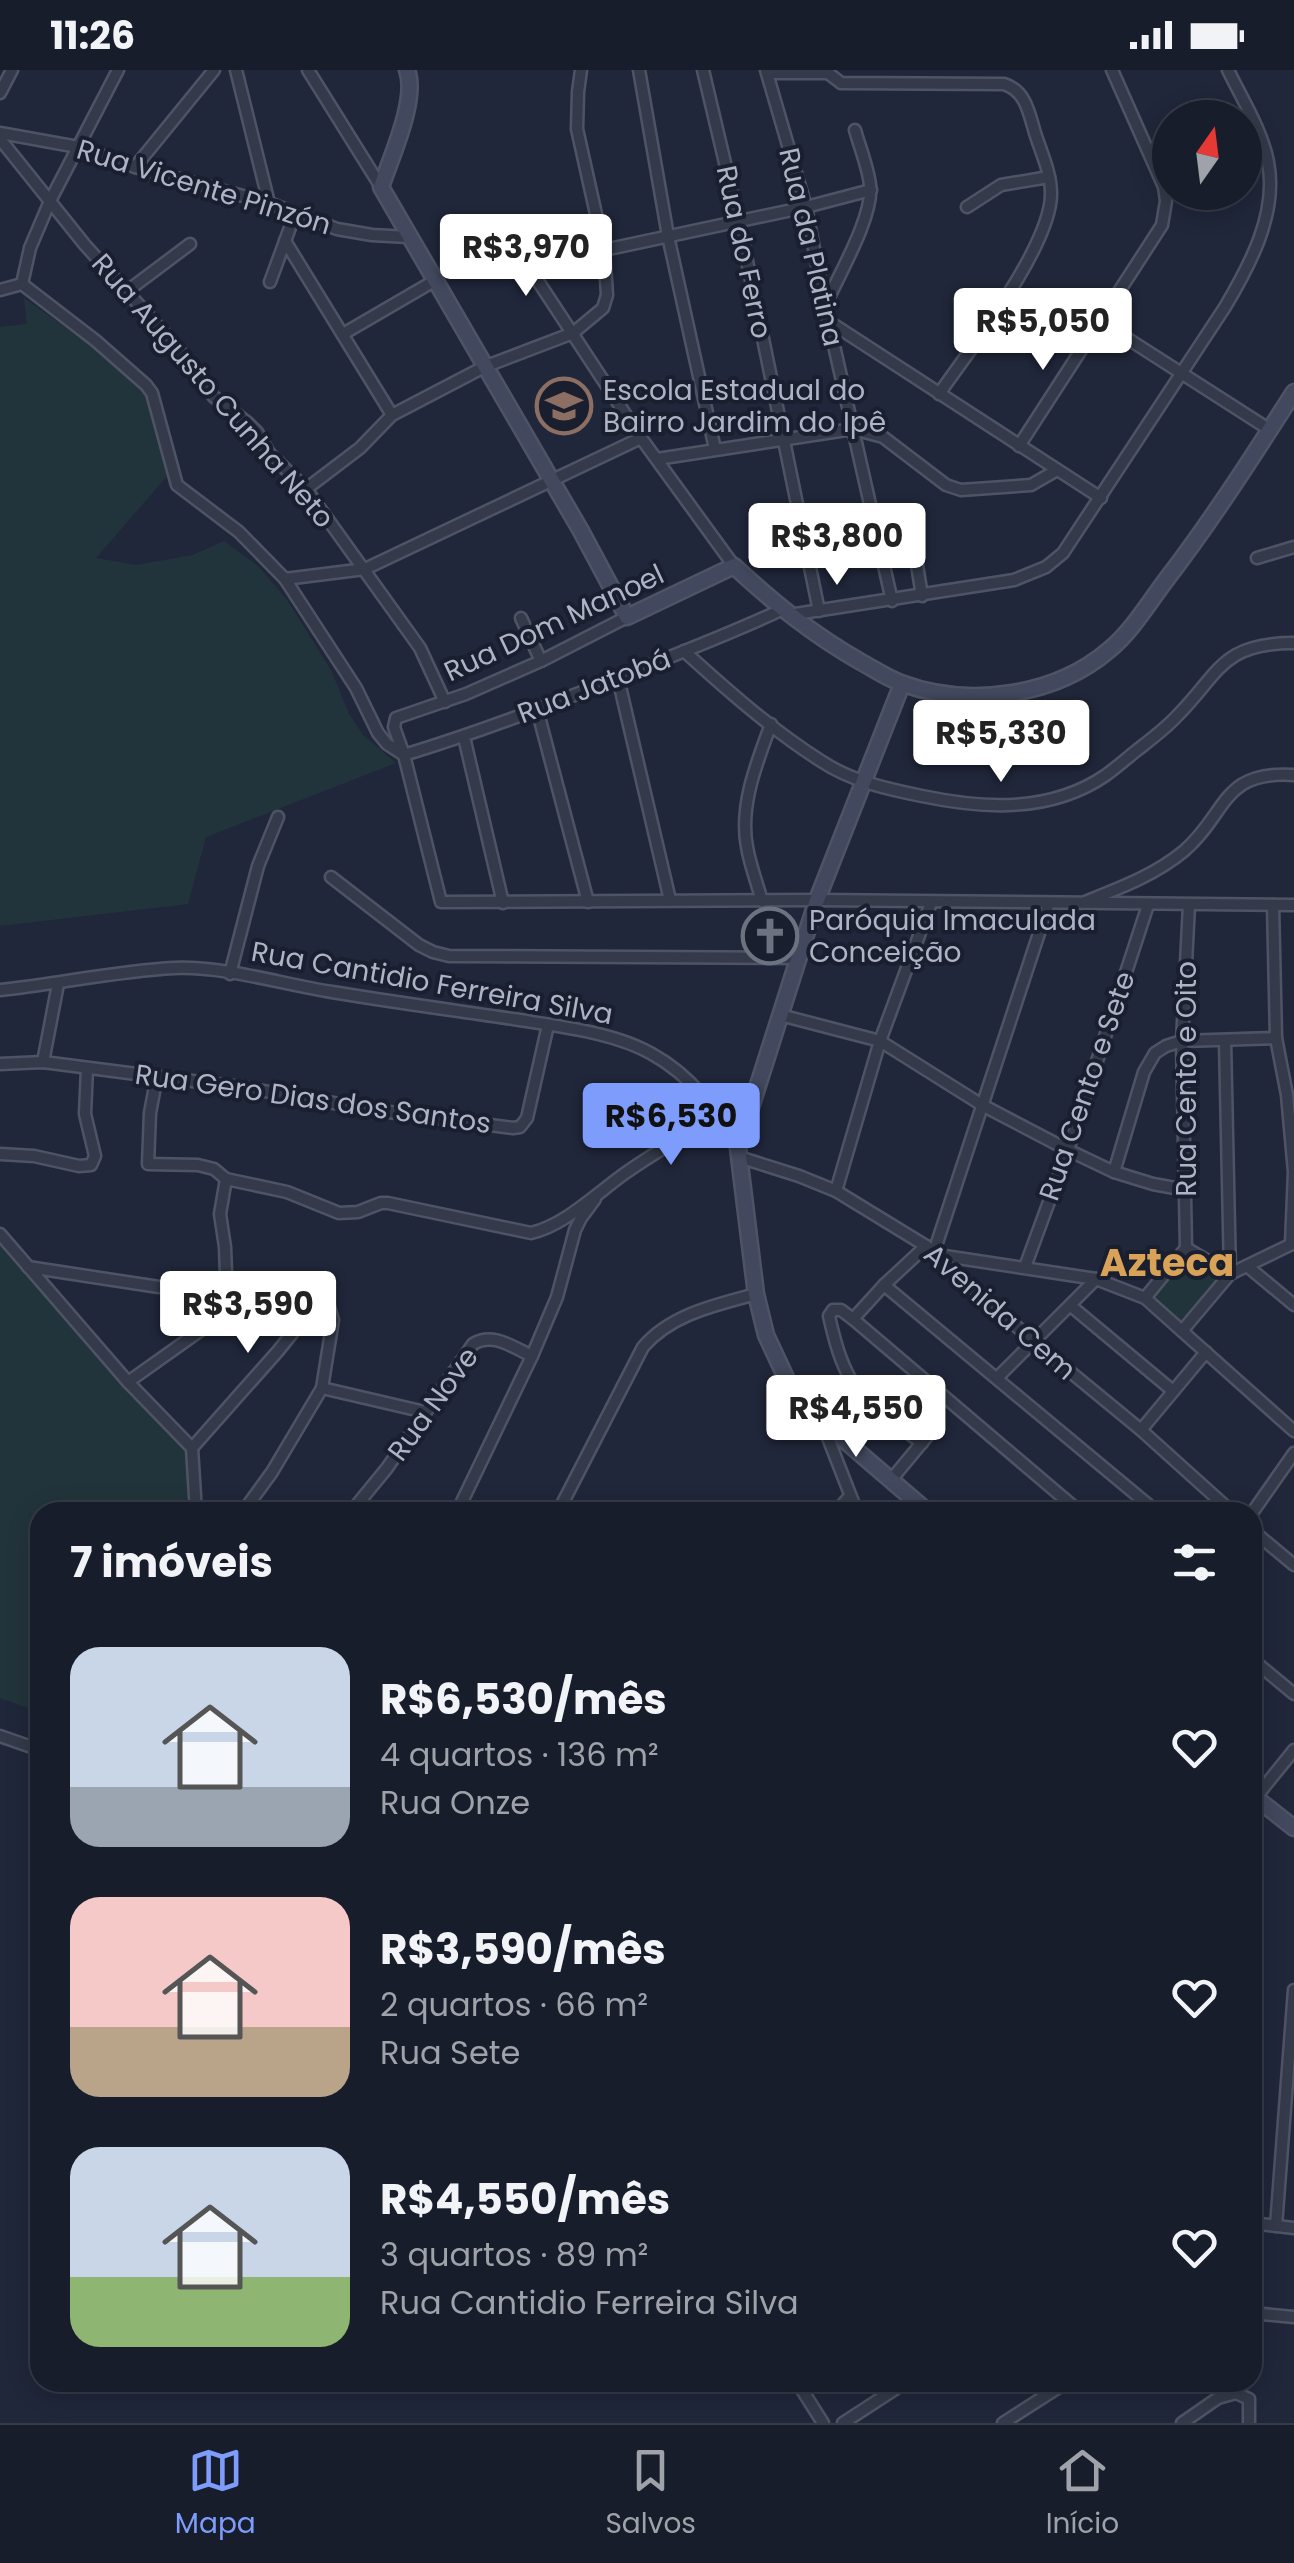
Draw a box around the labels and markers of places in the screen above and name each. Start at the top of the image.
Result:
pin: R$3,970 [434,214,618,299]
pin: R$5,050 [951,288,1135,373]
place label: Escola Estadual do Bairro Jardim do Ipê [603,371,886,442]
school or university icon: Escola Estadual do Bairro Jardim do Ipê [534,376,594,436]
pin: R$3,800 [745,503,929,588]
pin: R$5,330 [909,700,1093,785]
place label: Paróquia Imaculada Conceição [809,901,1096,972]
church icon: Paróquia Imaculada Conceição [740,906,800,966]
pin: R$6,530 [579,1083,763,1168]
pin: R$3,590 [156,1271,340,1356]
pin: R$4,550 [764,1375,948,1460]

